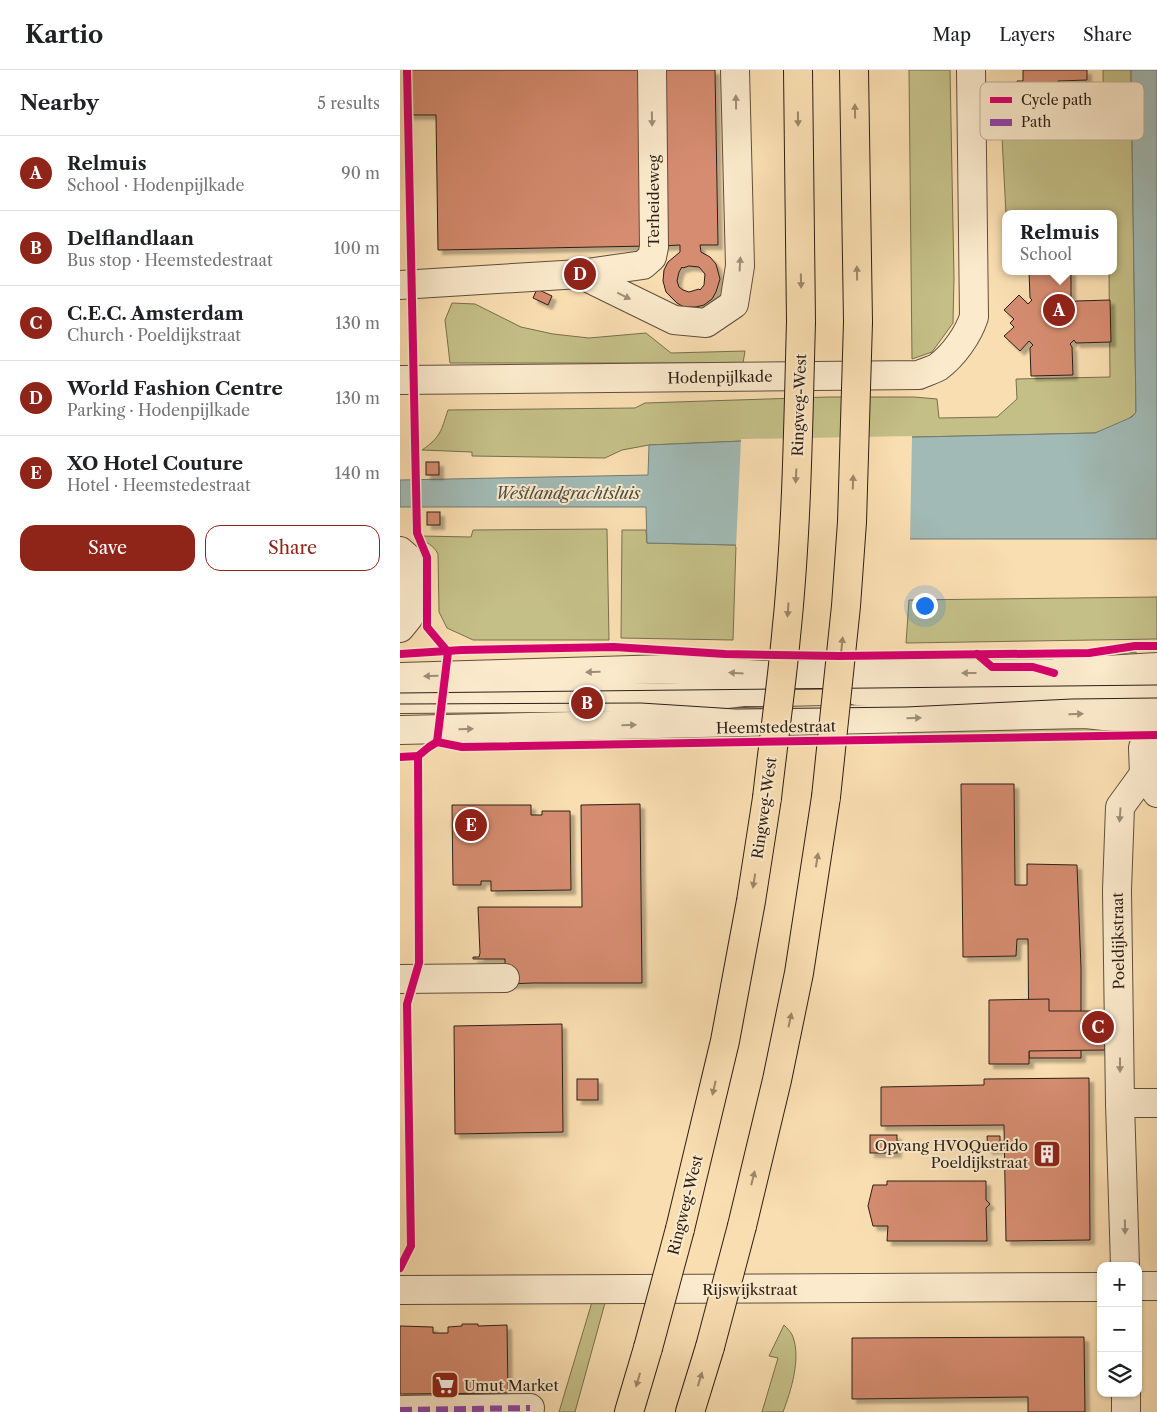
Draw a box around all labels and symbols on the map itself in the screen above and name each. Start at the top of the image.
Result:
legend [980,82,1144,140]
text: Cycle path [1021,91,1092,109]
one-way arrow [732,93,740,109]
one-way arrow [851,103,859,119]
one-way arrow [649,111,657,127]
one-way arrow [795,111,803,127]
text: Path [1021,113,1051,131]
street label: Terheideweg [644,155,663,247]
pin: D [564,255,596,293]
one-way arrow [736,256,744,272]
one-way arrow [853,265,861,281]
one-way arrow [797,273,805,289]
pin: A [1043,291,1075,329]
one-way arrow [617,292,631,300]
street label: Ringweg-West [788,353,810,457]
street label: Hodenpijlkade [667,367,773,387]
one-way arrow [792,468,800,484]
one-way arrow [850,473,858,489]
water label: Westlandgrachtsluis [496,483,640,503]
your location [912,593,938,619]
one-way arrow [784,602,792,618]
one-way arrow [838,635,846,651]
one-way arrow [585,668,601,676]
one-way arrow [728,669,744,677]
one-way arrow [960,669,976,677]
one-way arrow [422,672,438,680]
pin: B [571,684,603,722]
one-way arrow [1068,710,1084,718]
one-way arrow [906,714,922,722]
street label: Heemstedestraat [716,716,837,738]
one-way arrow [621,720,637,728]
one-way arrow [458,724,474,732]
street label: Ringweg-West [747,755,781,860]
pin: E [455,806,487,844]
one-way arrow [1116,807,1124,823]
one-way arrow [813,851,821,867]
one-way arrow [750,873,758,889]
street label: Poeldijkstraat [1108,891,1128,990]
pin: C [1082,1008,1114,1046]
one-way arrow [786,1011,794,1027]
one-way arrow [1116,1057,1124,1073]
one-way arrow [710,1081,718,1096]
place label: Opvang HVOQuerido Poeldijkstraat [875,1136,1029,1172]
building icon: Opvang HVOQuerido Poeldijkstraat [1032,1139,1062,1169]
street label: Ringweg-West [663,1152,707,1257]
one-way arrow [749,1171,757,1186]
one-way arrow [1121,1219,1129,1235]
street label: Rijswijkstraat [702,1280,798,1299]
supermarket icon: Umut Market [430,1370,460,1400]
one-way arrow [697,1372,705,1387]
one-way arrow [634,1373,642,1388]
place label: Umut Market [464,1376,559,1395]

